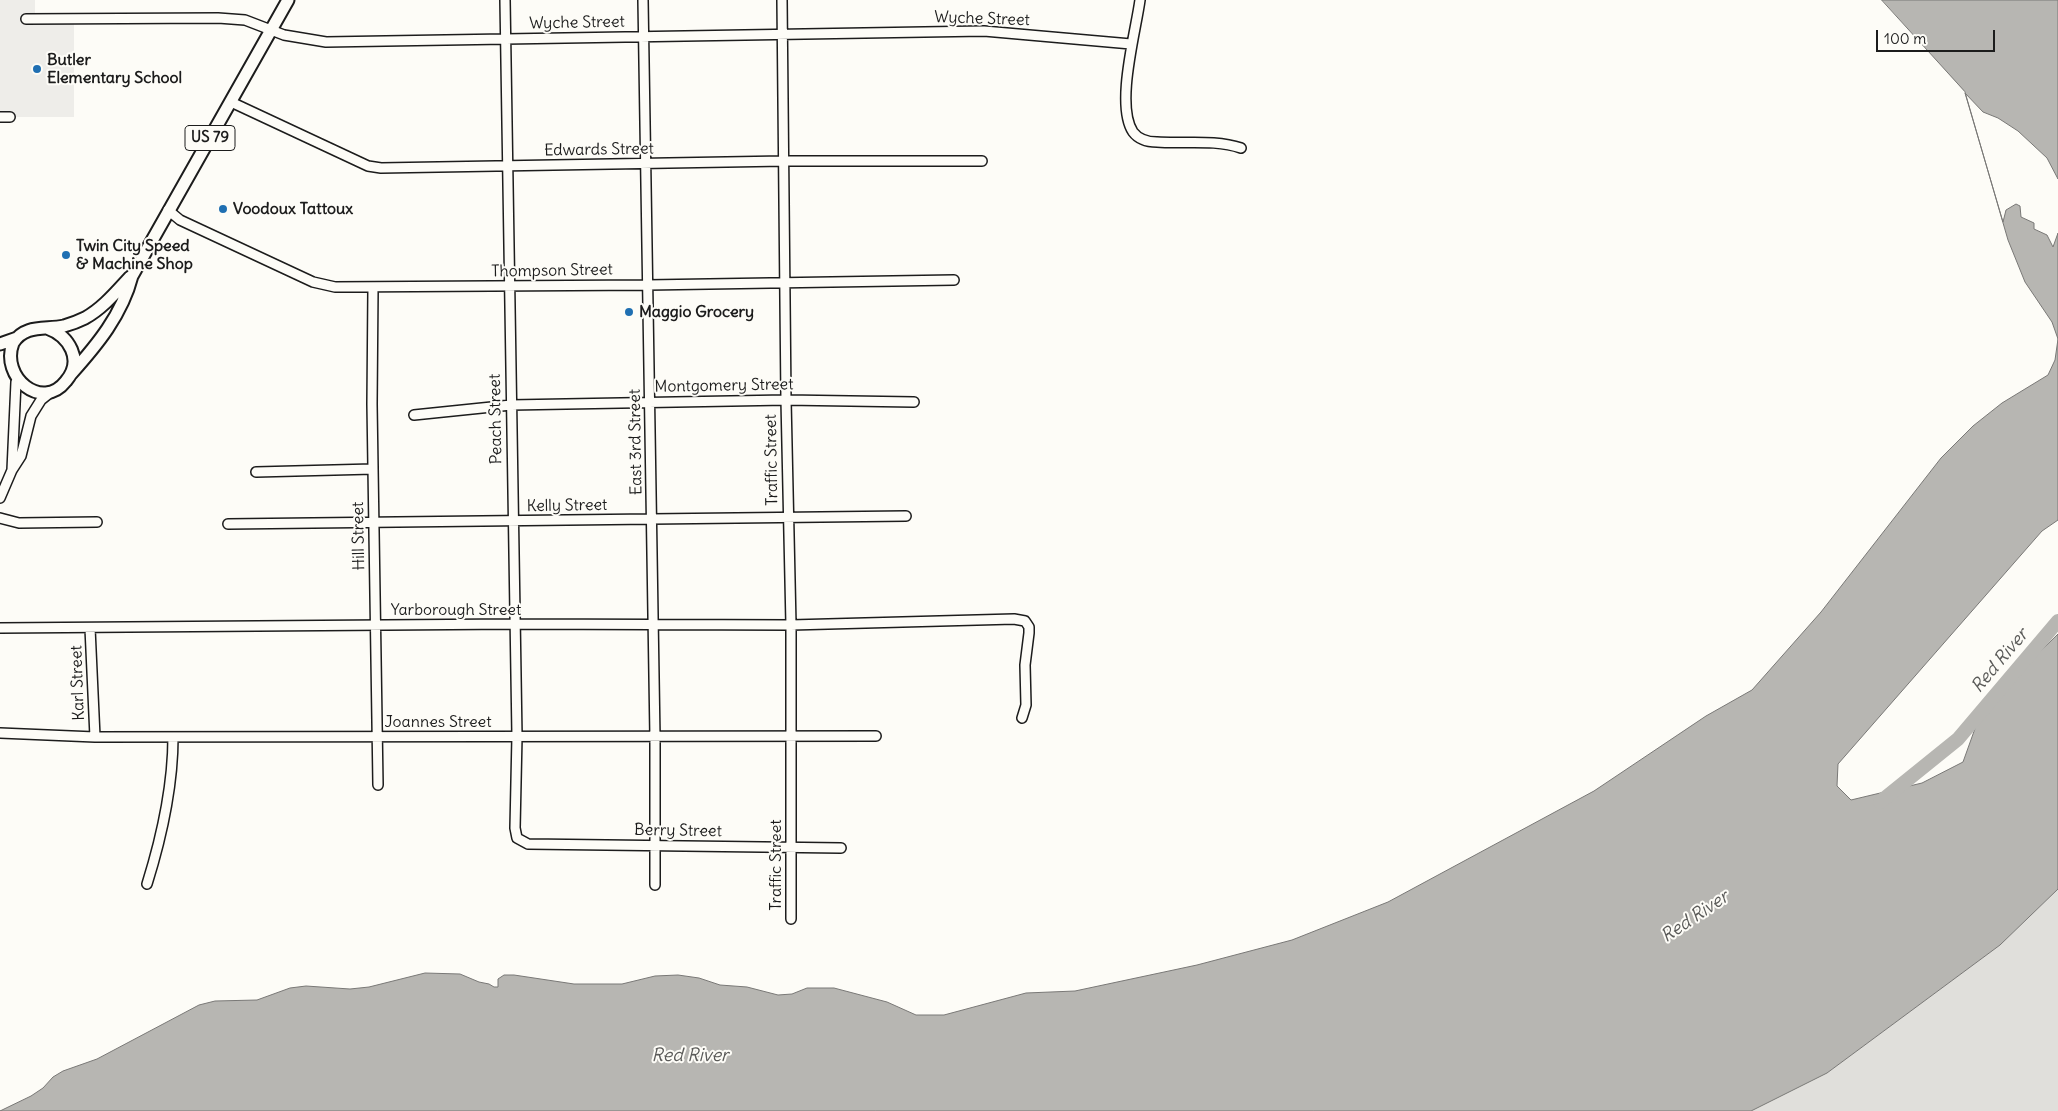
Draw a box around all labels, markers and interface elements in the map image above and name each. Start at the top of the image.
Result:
street label: Wyche Street [934,8,1030,30]
street label: Wyche Street [529,13,625,33]
scale bar [1878,20,1997,52]
text: 100 m [1884,29,1926,48]
place label: Butler Elementary School [47,50,182,88]
marker: Butler Elementary School [31,63,43,75]
road number: US 79 [185,126,235,150]
street label: Edwards Street [544,139,654,161]
place label: Voodoux Tattoux [233,199,353,219]
marker: Voodoux Tattoux [217,203,229,215]
place label: Twin City Speed & Machine Shop [76,236,193,274]
marker: Twin City Speed & Machine Shop [60,249,72,261]
street label: Thompson Street [491,260,613,282]
place label: Maggio Grocery [639,302,754,322]
marker: Maggio Grocery [623,306,635,318]
street label: Peach Street [486,374,506,464]
street label: Montgomery Street [654,375,794,397]
street label: East 3rd Street [625,389,647,495]
street label: Traffic Street [762,414,782,506]
street label: Kelly Street [526,496,608,516]
street label: Hill Street [349,501,369,571]
street label: Yarborough Street [391,600,521,620]
water label: Red River [1967,625,2033,697]
street label: Karl Street [67,645,89,721]
street label: Joannes Street [384,712,492,732]
street label: Traffic Street [766,819,786,911]
street label: Berry Street [634,821,722,841]
water label: Red River [1657,887,1733,947]
water label: Red River [652,1045,728,1067]

